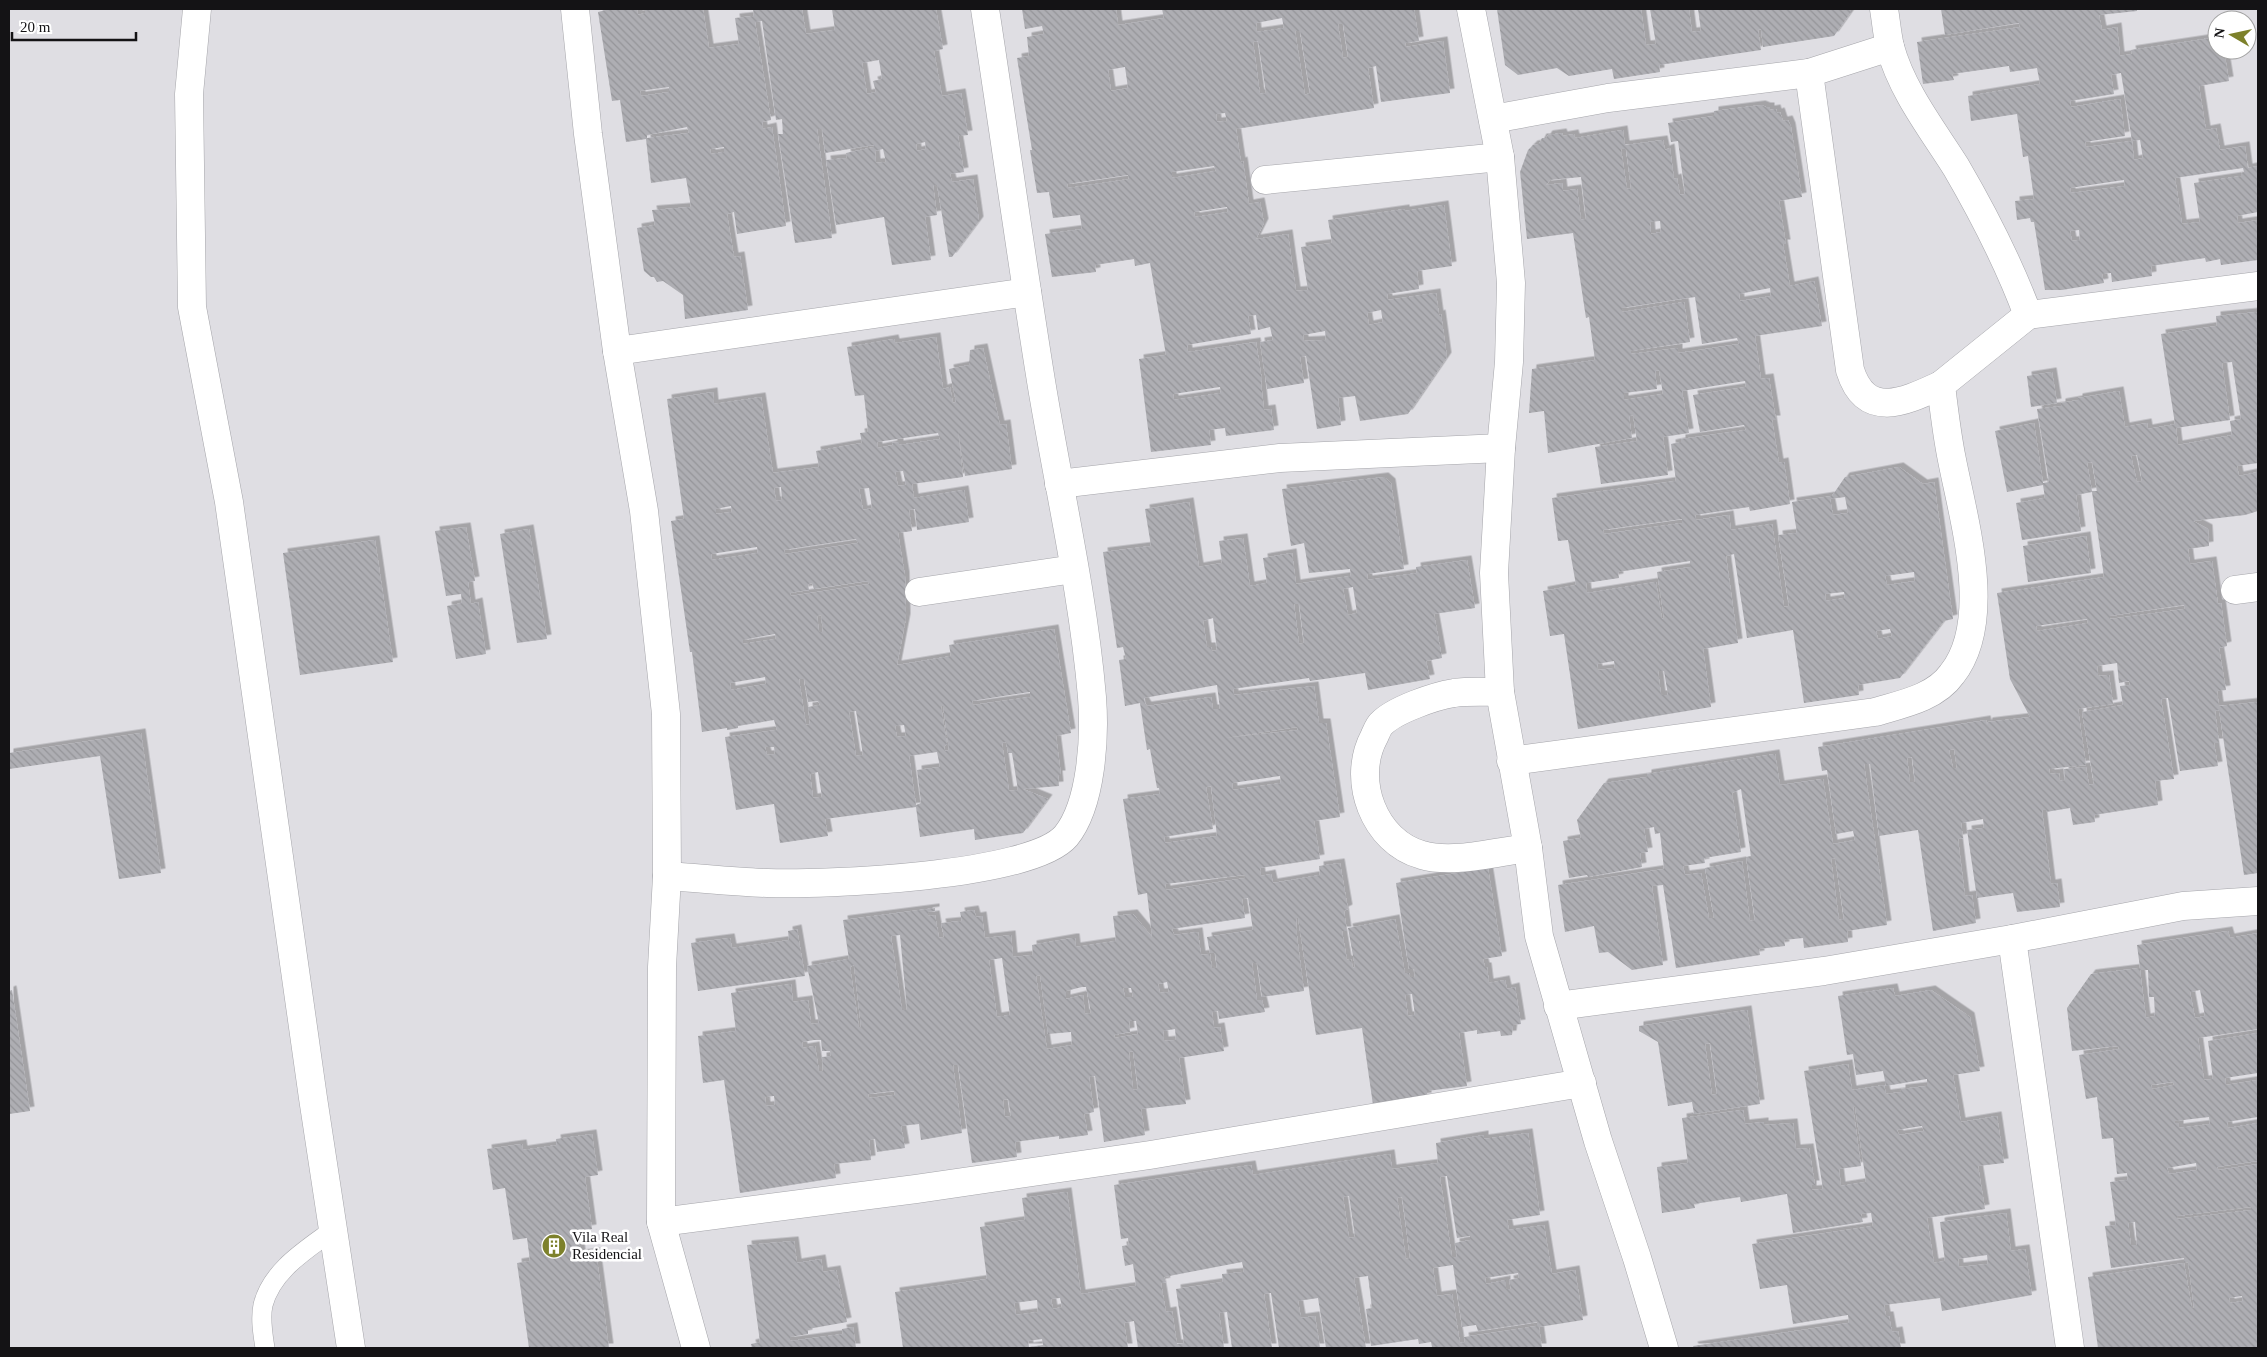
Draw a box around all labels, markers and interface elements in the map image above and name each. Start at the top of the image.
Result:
scale bar [12,10,136,42]
north arrow [2207,10,2257,60]
text: 20 m [20,19,51,35]
text: N [2211,27,2228,39]
place label: Vila Real Residencial [572,1229,642,1262]
building icon: Vila Real Residencial [541,1233,567,1259]

